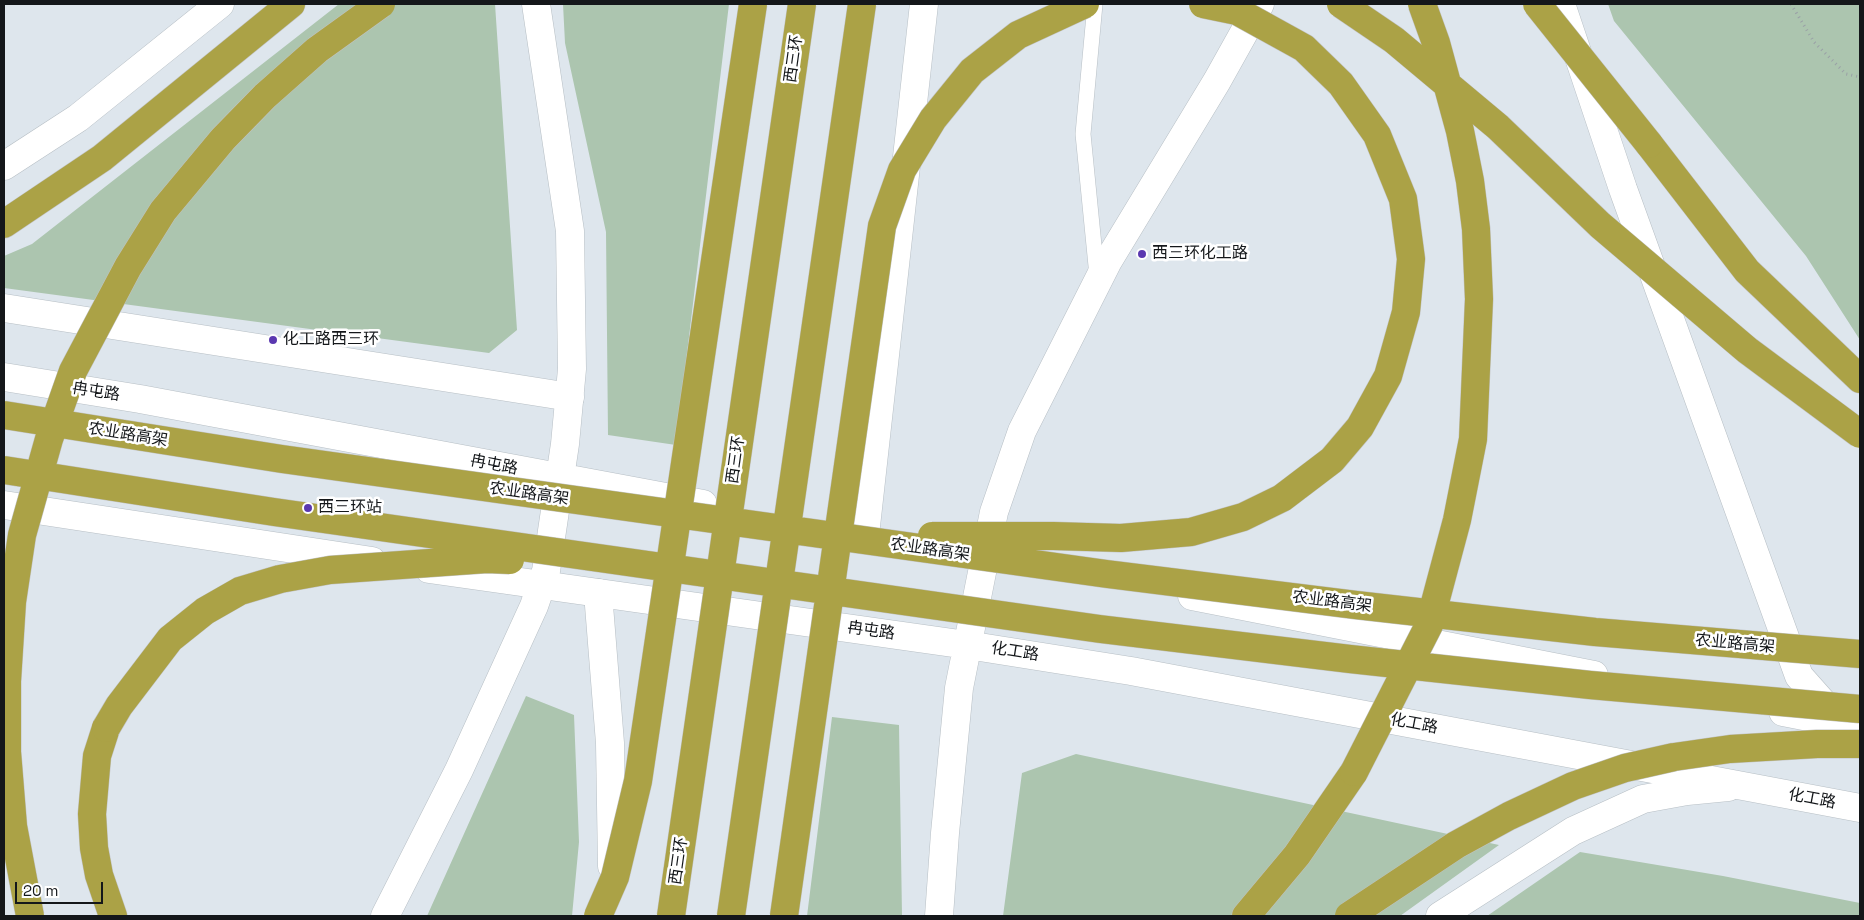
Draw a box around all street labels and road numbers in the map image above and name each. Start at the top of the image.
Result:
street label: 西三环 [781,34,807,84]
street label: 冉屯路 [71,379,121,405]
street label: 农业路高架 [87,419,169,451]
street label: 西三环 [723,435,749,485]
street label: 冉屯路 [469,451,519,479]
street label: 农业路高架 [488,479,570,509]
street label: 农业路高架 [889,535,971,565]
street label: 农业路高架 [1291,588,1373,616]
street label: 冉屯路 [846,618,896,644]
street label: 农业路高架 [1694,631,1776,657]
street label: 化工路 [990,639,1040,665]
street label: 化工路 [1389,710,1439,738]
street label: 化工路 [1787,785,1837,813]
street label: 西三环 [666,836,692,886]

